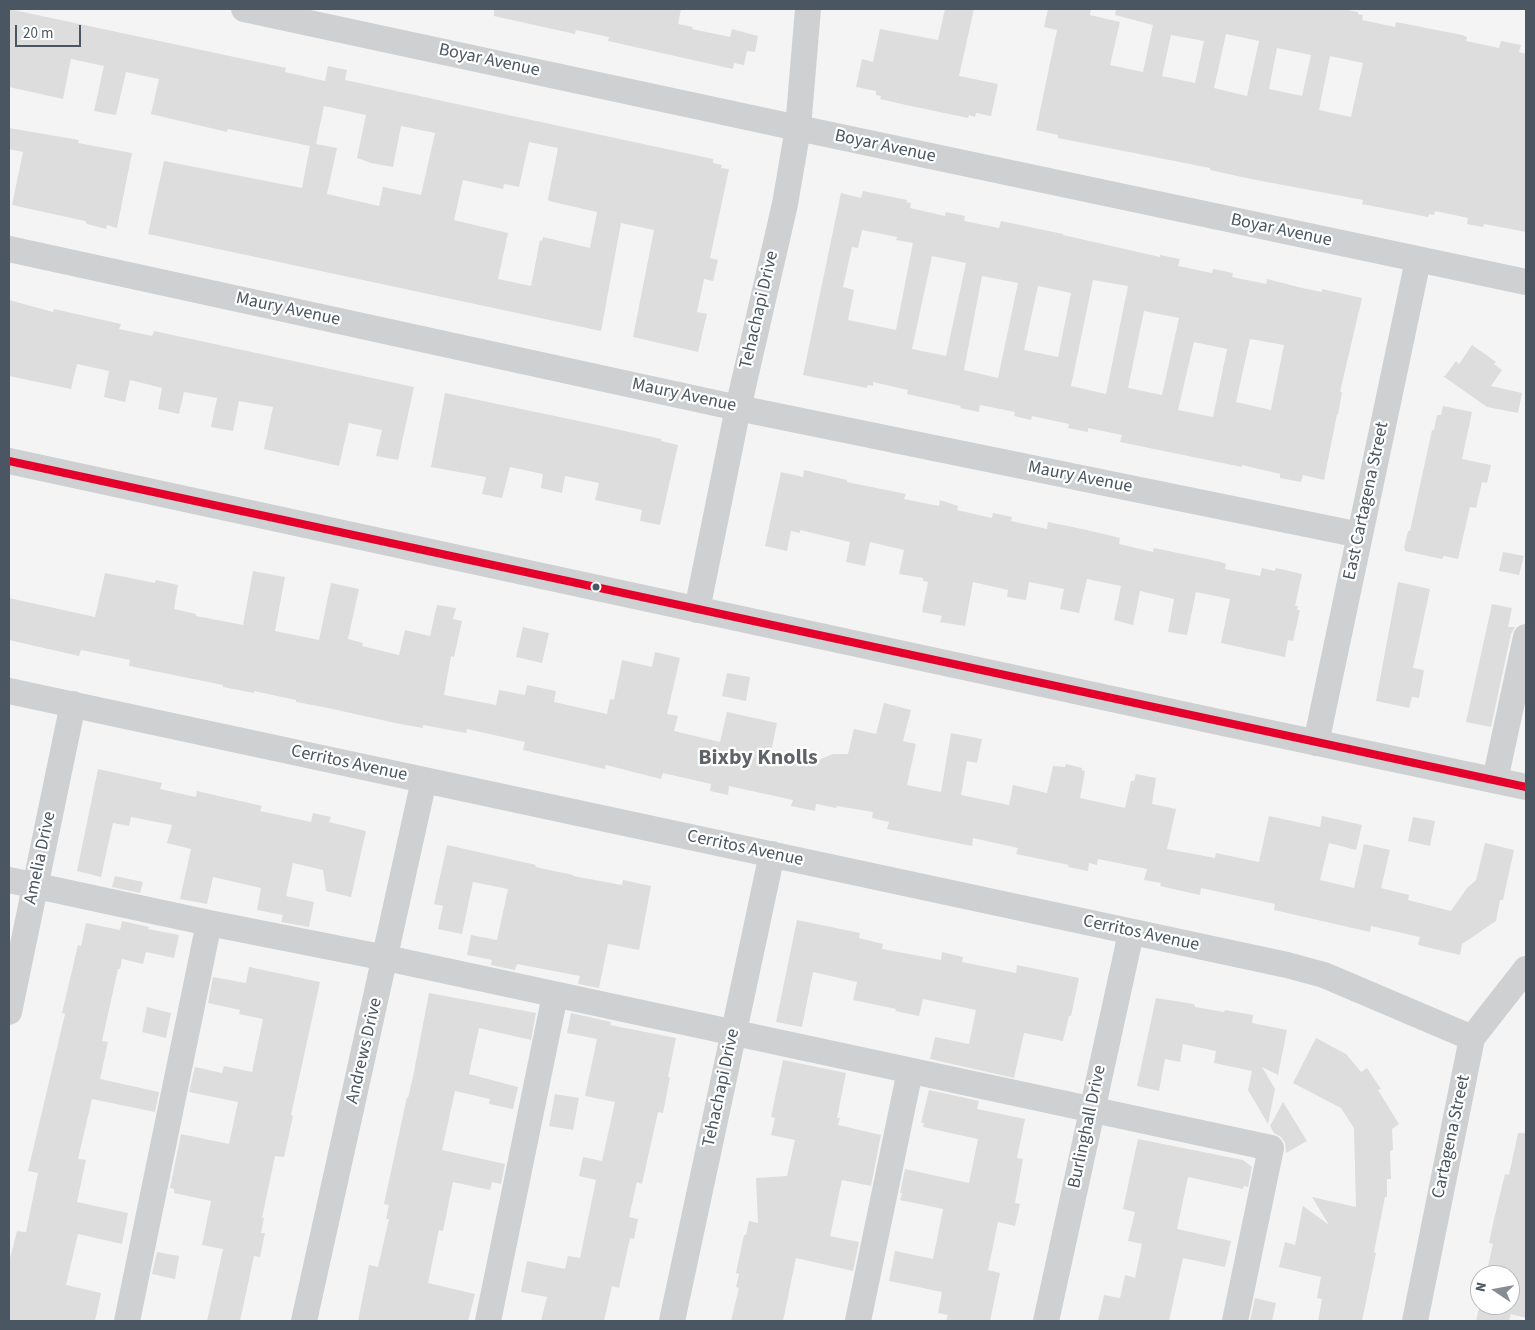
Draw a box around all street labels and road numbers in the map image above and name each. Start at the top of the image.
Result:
street label: Boyar Avenue [437,40,541,82]
street label: Boyar Avenue [833,126,937,168]
street label: Boyar Avenue [1229,210,1333,252]
street label: Tehachapi Drive [736,249,784,371]
street label: Maury Avenue [234,288,342,332]
street label: Maury Avenue [630,374,738,418]
street label: East Cartagena Street [1340,420,1394,582]
street label: Maury Avenue [1026,457,1134,499]
street label: Cerritos Avenue [289,741,409,787]
street label: Amelia Drive [21,810,61,906]
street label: Cerritos Avenue [685,826,805,872]
street label: Cerritos Avenue [1081,911,1201,957]
street label: Andrews Drive [342,996,388,1106]
street label: Tehachapi Drive [699,1027,745,1149]
street label: Burlinghall Drive [1064,1064,1112,1190]
street label: Cartagena Street [1428,1073,1476,1201]

